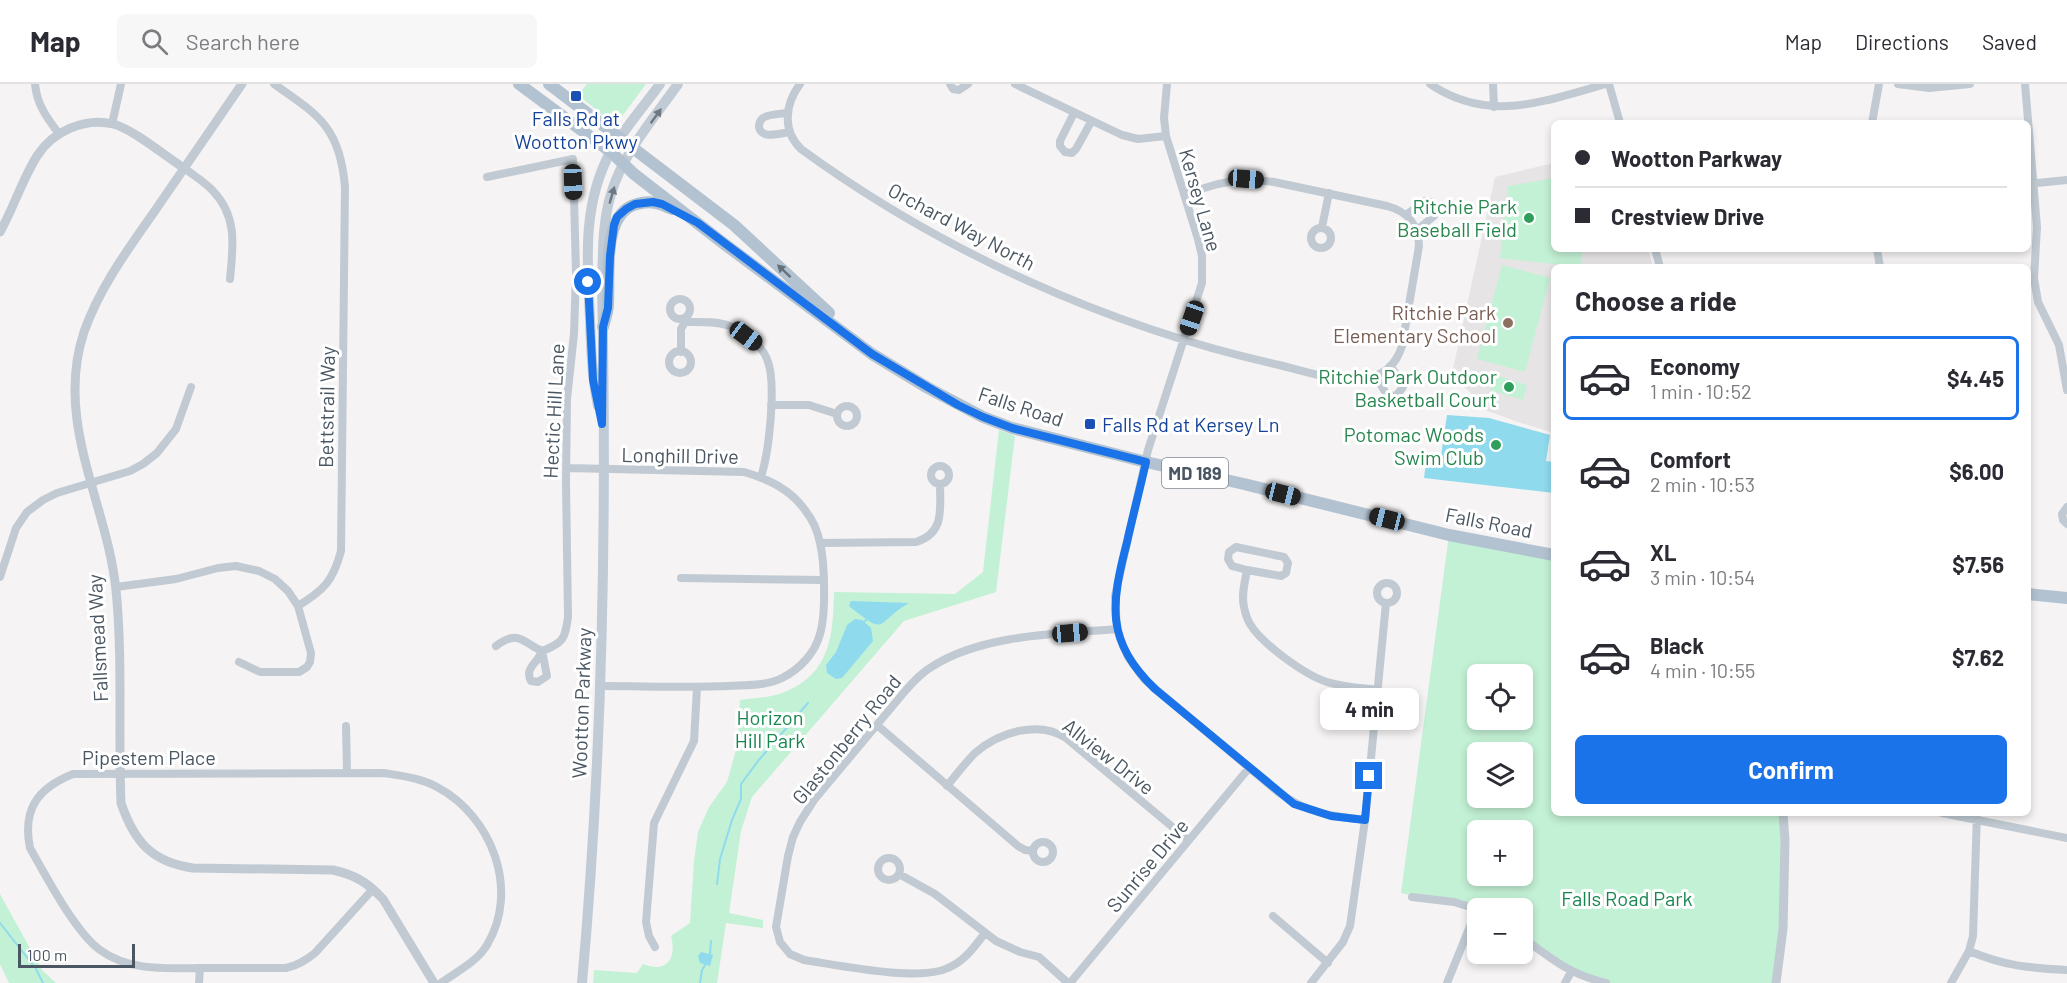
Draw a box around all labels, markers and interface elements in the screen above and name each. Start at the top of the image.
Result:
search box [117,14,537,68]
text: Map [30,24,81,58]
icon: search [138,25,171,58]
text: Search here [186,28,300,54]
text: Map [1785,29,1822,54]
text: Directions [1855,29,1949,54]
text: Saved [1982,29,2037,54]
marker: Falls Rd at Wootton Pkwy [569,89,583,103]
place label: Falls Rd at Wootton Pkwy [514,106,638,153]
one-way arrow [650,108,662,124]
text: Wootton Parkway [1611,145,1782,171]
street label: Kersey Lane [1175,146,1227,254]
car [563,164,583,200]
car [1227,169,1265,189]
street label: Orchard Way North [884,177,1040,275]
one-way arrow [608,186,617,204]
place label: Ritchie Park Baseball Field [1397,194,1517,241]
text: Crestview Drive [1611,203,1764,229]
marker: Ritchie Park Baseball Field [1522,211,1536,225]
one-way arrow [776,264,791,278]
route start [574,268,601,295]
text: Choose a ride [1575,284,1737,316]
car [1178,298,1206,338]
place label: Ritchie Park Elementary School [1333,300,1496,347]
marker: Ritchie Park Elementary School [1501,316,1515,330]
car [726,318,766,354]
street label: Hectic Hill Lane [537,343,569,479]
street label: Bettstrail Way [313,346,339,468]
icon: car [1578,351,1632,405]
text: Economy [1650,353,1740,379]
place label: Ritchie Park Outdoor Basketball Court [1318,364,1497,411]
text: $4.45 [1947,365,2004,391]
text: 1 min · 10:52 [1650,379,1752,403]
marker: Ritchie Park Outdoor Basketball Court [1502,380,1516,394]
street label: Falls Road [975,381,1067,431]
place label: Falls Rd at Kersey Ln [1102,412,1279,436]
marker: Falls Rd at Kersey Ln [1083,417,1097,431]
place label: Potomac Woods Swim Club [1344,422,1484,469]
marker: Potomac Woods Swim Club [1489,438,1503,452]
street label: Longhill Drive [621,442,739,468]
icon: car [1578,444,1632,498]
text: Comfort [1650,446,1731,472]
road number: MD 189 [1162,458,1228,488]
text: $6.00 [1949,458,2004,484]
text: 2 min · 10:53 [1650,472,1755,496]
car [1263,481,1303,507]
street label: Falls Road [1444,502,1534,542]
car [1367,506,1407,532]
icon: car [1578,537,1632,591]
text: XL [1650,539,1676,565]
text: $7.56 [1952,551,2004,577]
text: 3 min · 10:54 [1650,565,1755,589]
street label: Fallsmead Way [82,574,112,702]
car [1051,622,1089,644]
street label: Wootton Parkway [566,627,596,779]
icon: car [1578,630,1632,684]
text: Black [1650,632,1704,658]
text: $7.62 [1952,644,2004,670]
text: 4 min · 10:55 [1650,658,1755,682]
map controls [1467,664,1533,964]
button: locate [1467,664,1533,730]
street label: Glastonberry Road [787,670,905,808]
callout: 4 min [1320,689,1418,731]
text: 4 min [1345,697,1394,721]
park label: Horizon Hill Park [735,705,805,752]
street label: Allview Drive [1059,713,1159,799]
button: Confirm [1575,735,2007,804]
button: layers [1467,742,1533,808]
street label: Pipestem Place [82,745,216,769]
route end [1355,762,1382,789]
street label: Sunrise Drive [1101,813,1193,917]
button: + [1467,820,1533,886]
park label: Falls Road Park [1561,886,1693,910]
button: − [1467,898,1533,964]
scale bar [18,941,135,968]
text: 100 m [27,945,67,964]

